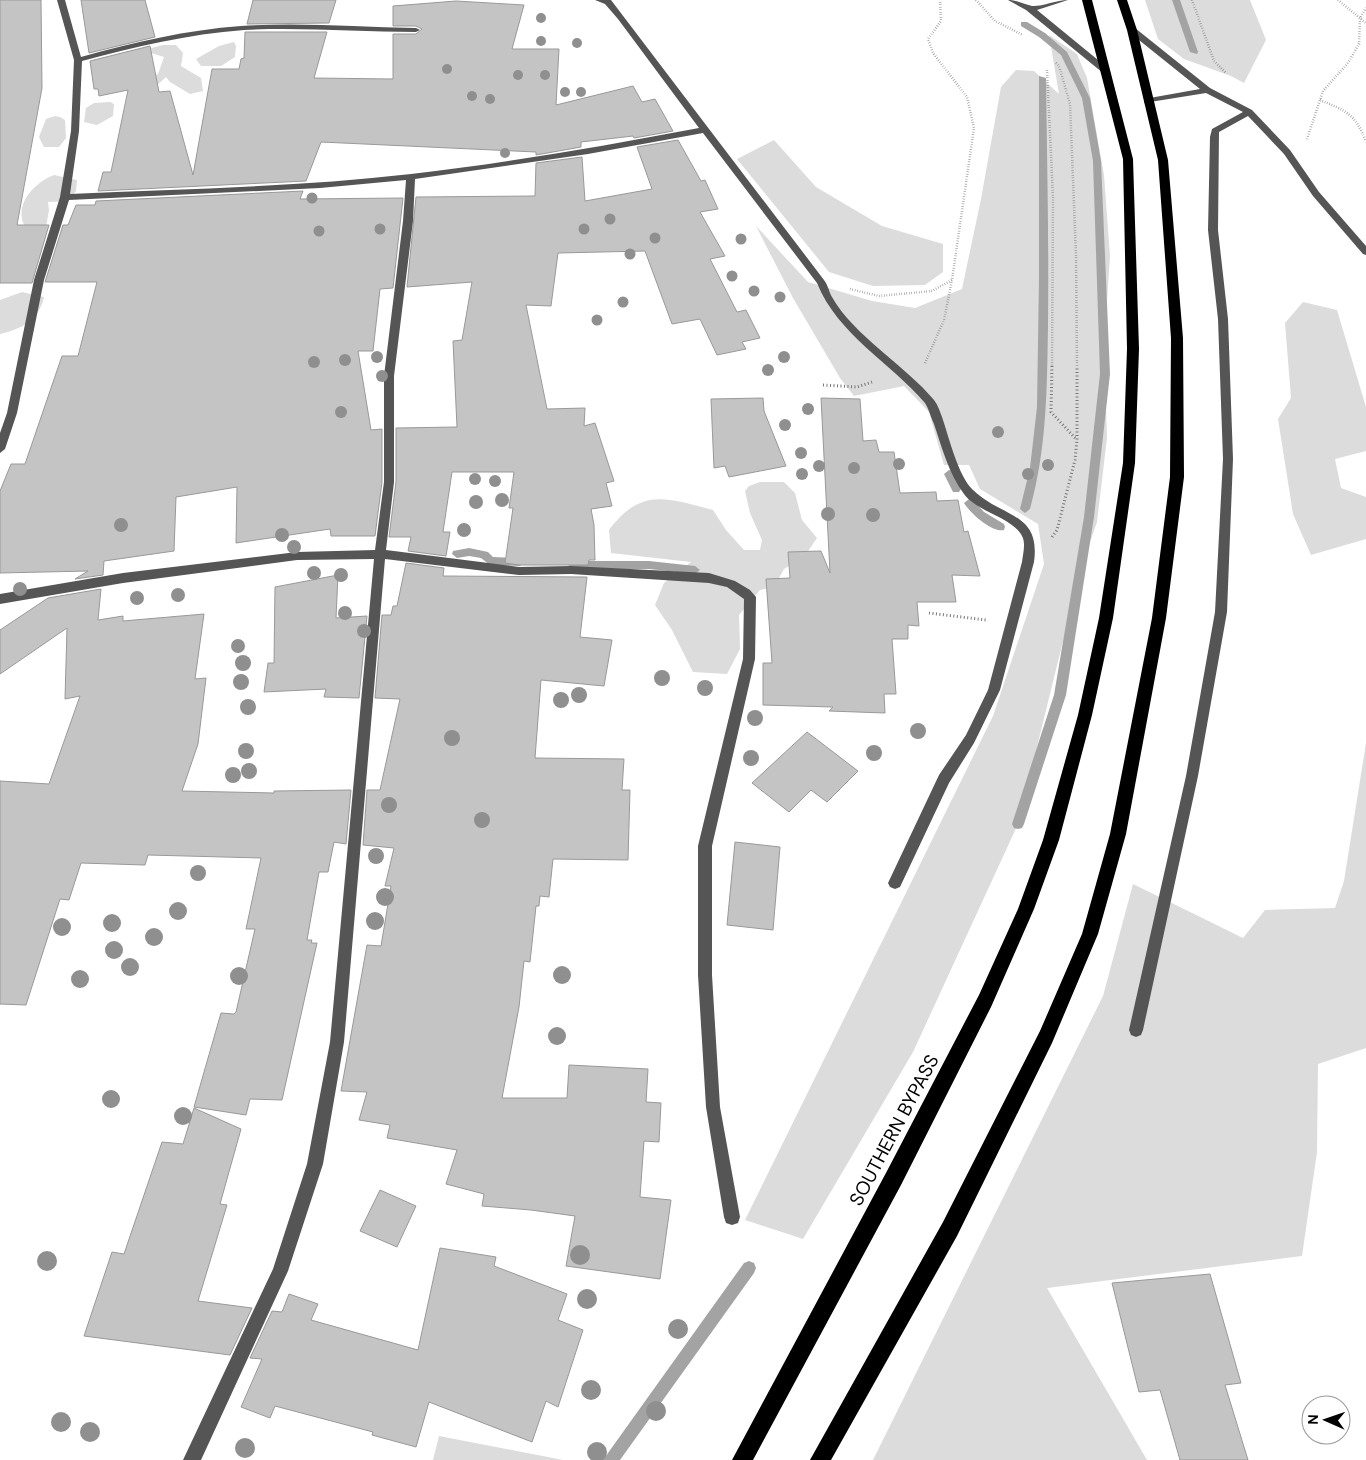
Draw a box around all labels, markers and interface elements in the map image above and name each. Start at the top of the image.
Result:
street label: SOUTHERN BYPASS [844,1050,944,1210]
north arrow [1301,1395,1351,1445]
text: N [1304,1414,1322,1425]

